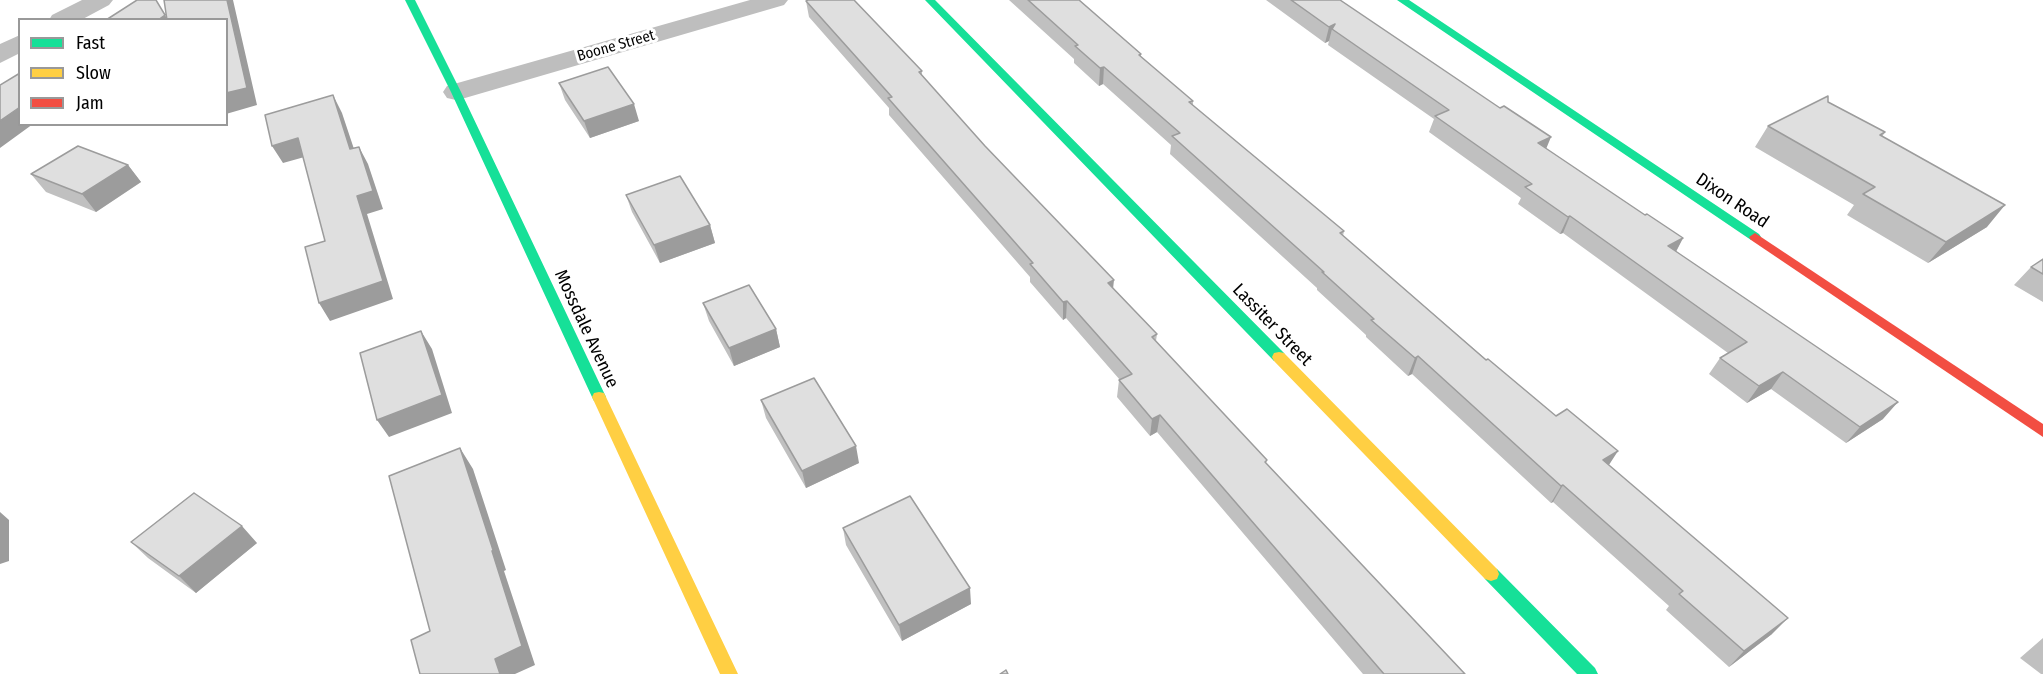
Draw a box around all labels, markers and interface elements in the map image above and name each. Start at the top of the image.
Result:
legend [18,18,228,126]
street label: Boone Street [575,26,657,66]
text: Fast [76,32,105,54]
text: Slow [76,62,111,84]
text: Jam [76,92,104,114]
street label: Dixon Road [1691,169,1773,233]
street label: Mossdale Avenue [549,267,623,391]
street label: Lassiter Street [1228,280,1316,370]

